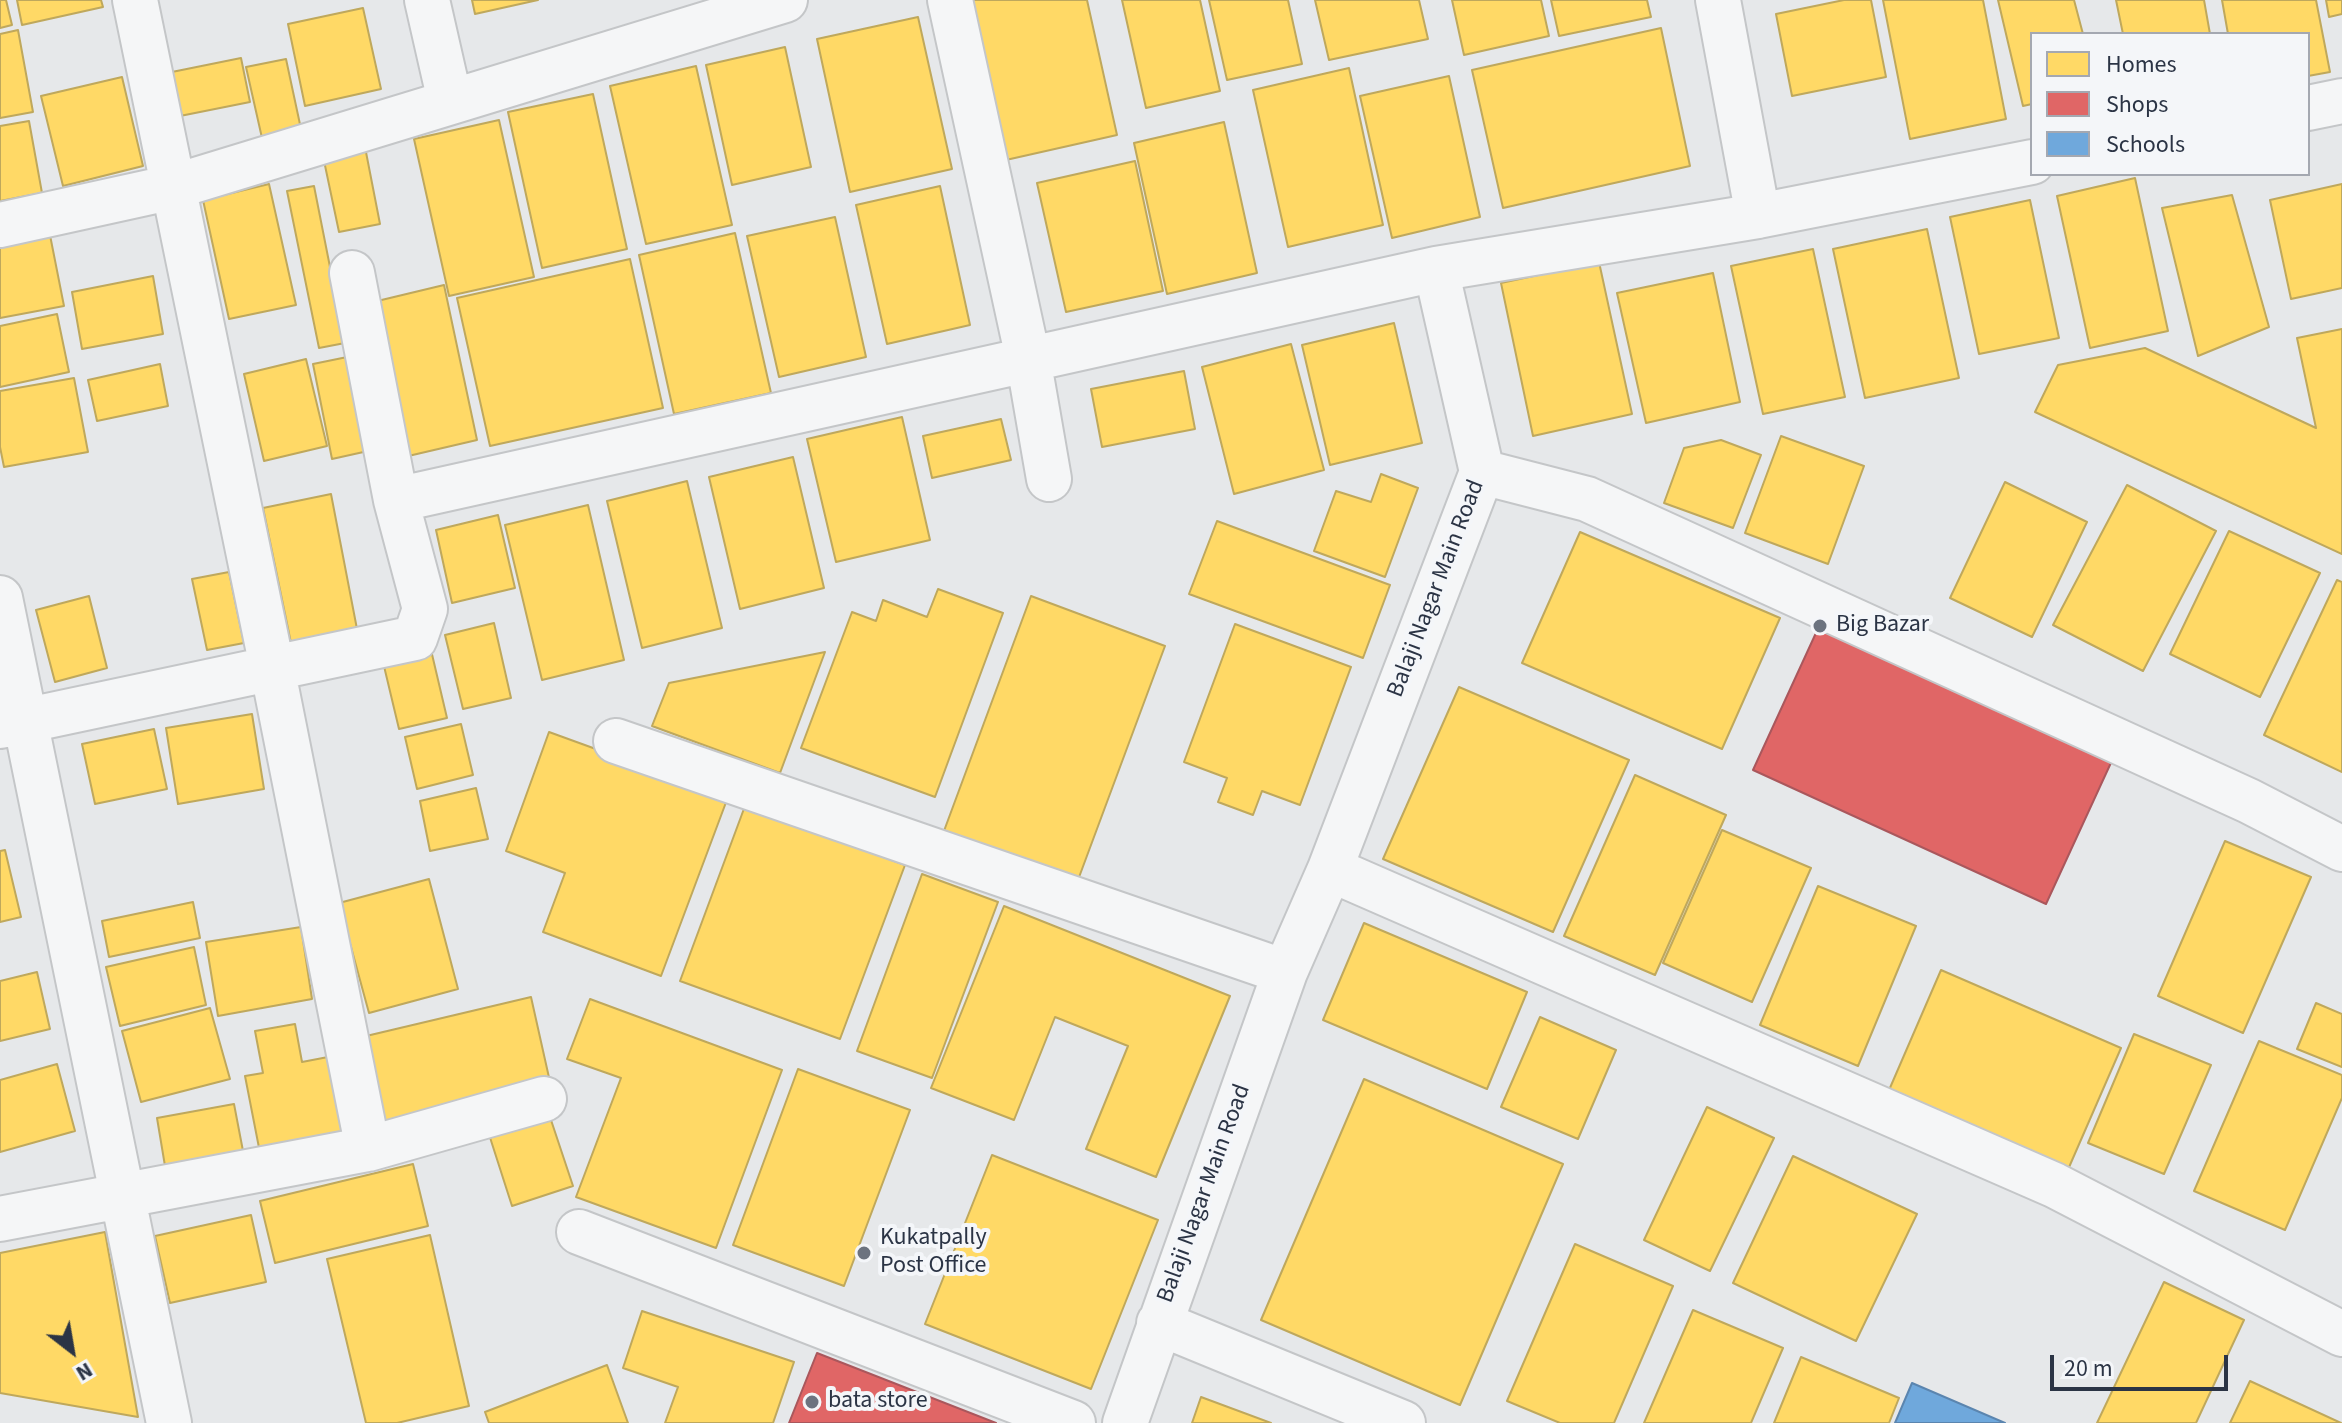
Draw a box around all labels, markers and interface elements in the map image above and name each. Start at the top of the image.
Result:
legend [2030,32,2310,176]
text: Homes [2106,47,2177,82]
text: Shops [2106,87,2168,122]
text: Schools [2106,127,2185,162]
street label: Balaji Nagar Main Road [1382,476,1492,702]
place label: Big Bazar [1836,612,1929,640]
marker: Big Bazar [1811,617,1829,635]
street label: Balaji Nagar Main Road [1152,1081,1258,1307]
place label: Kukatpally Post Office [880,1225,987,1281]
marker: Kukatpally Post Office [855,1244,873,1262]
north arrow [32,1311,112,1391]
scale bar [2054,1339,2232,1389]
text: 20 m [2064,1351,2113,1386]
text: N [70,1354,99,1389]
place label: bata store [828,1388,928,1416]
marker: bata store [803,1393,821,1411]

